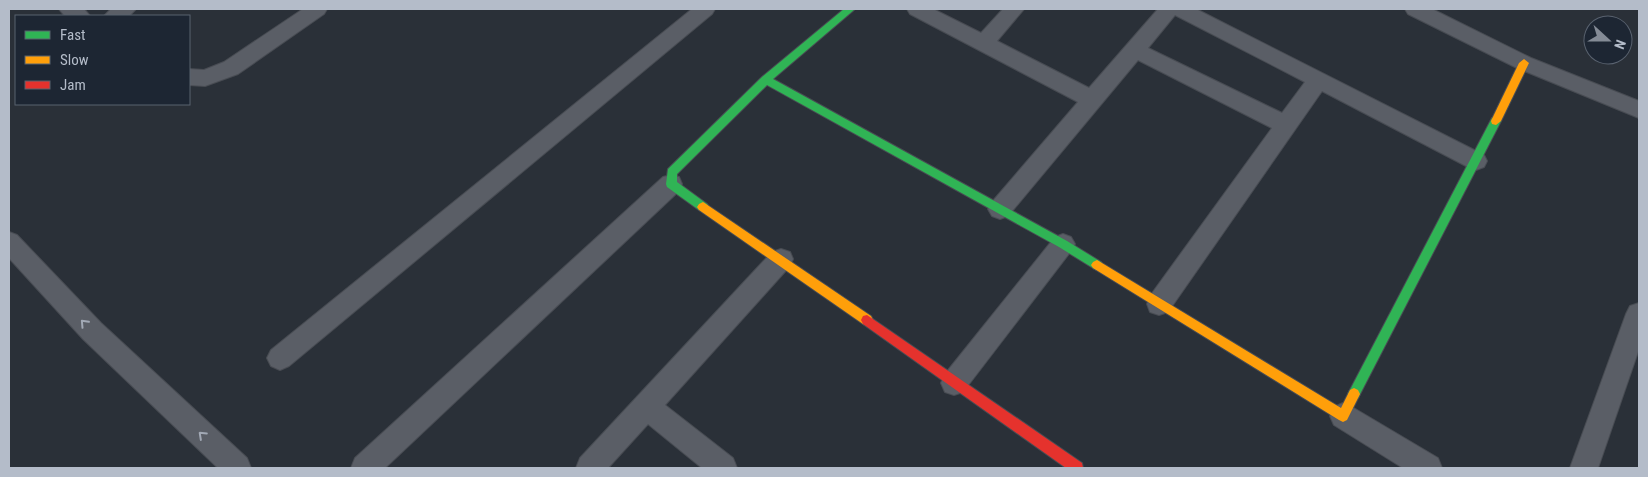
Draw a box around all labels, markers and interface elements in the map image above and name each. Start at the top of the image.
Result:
legend [15,15,190,105]
north arrow [1583,15,1633,65]
text: Fast [60,26,85,44]
text: N [1611,38,1629,52]
text: Slow [60,51,89,69]
text: Jam [60,76,86,94]
one-way arrow [81,319,90,328]
one-way arrow [198,432,207,441]

